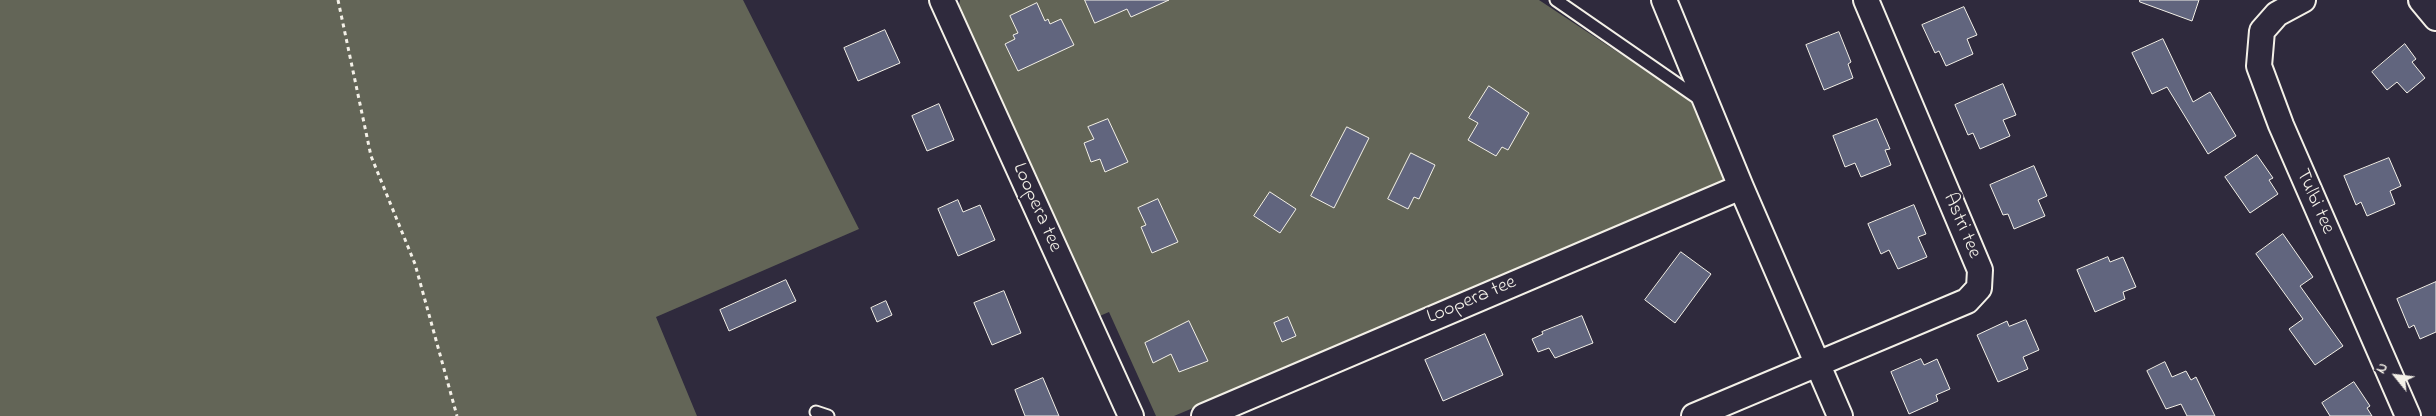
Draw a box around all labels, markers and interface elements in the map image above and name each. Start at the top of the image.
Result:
street label: Loopera tee [1006,160,1066,256]
street label: Tulbi tee [2289,166,2339,238]
street label: Astri tee [1937,190,1985,262]
street label: Loopera tee [1424,271,1520,331]
north arrow [2371,351,2421,401]
text: N [2371,359,2394,378]

